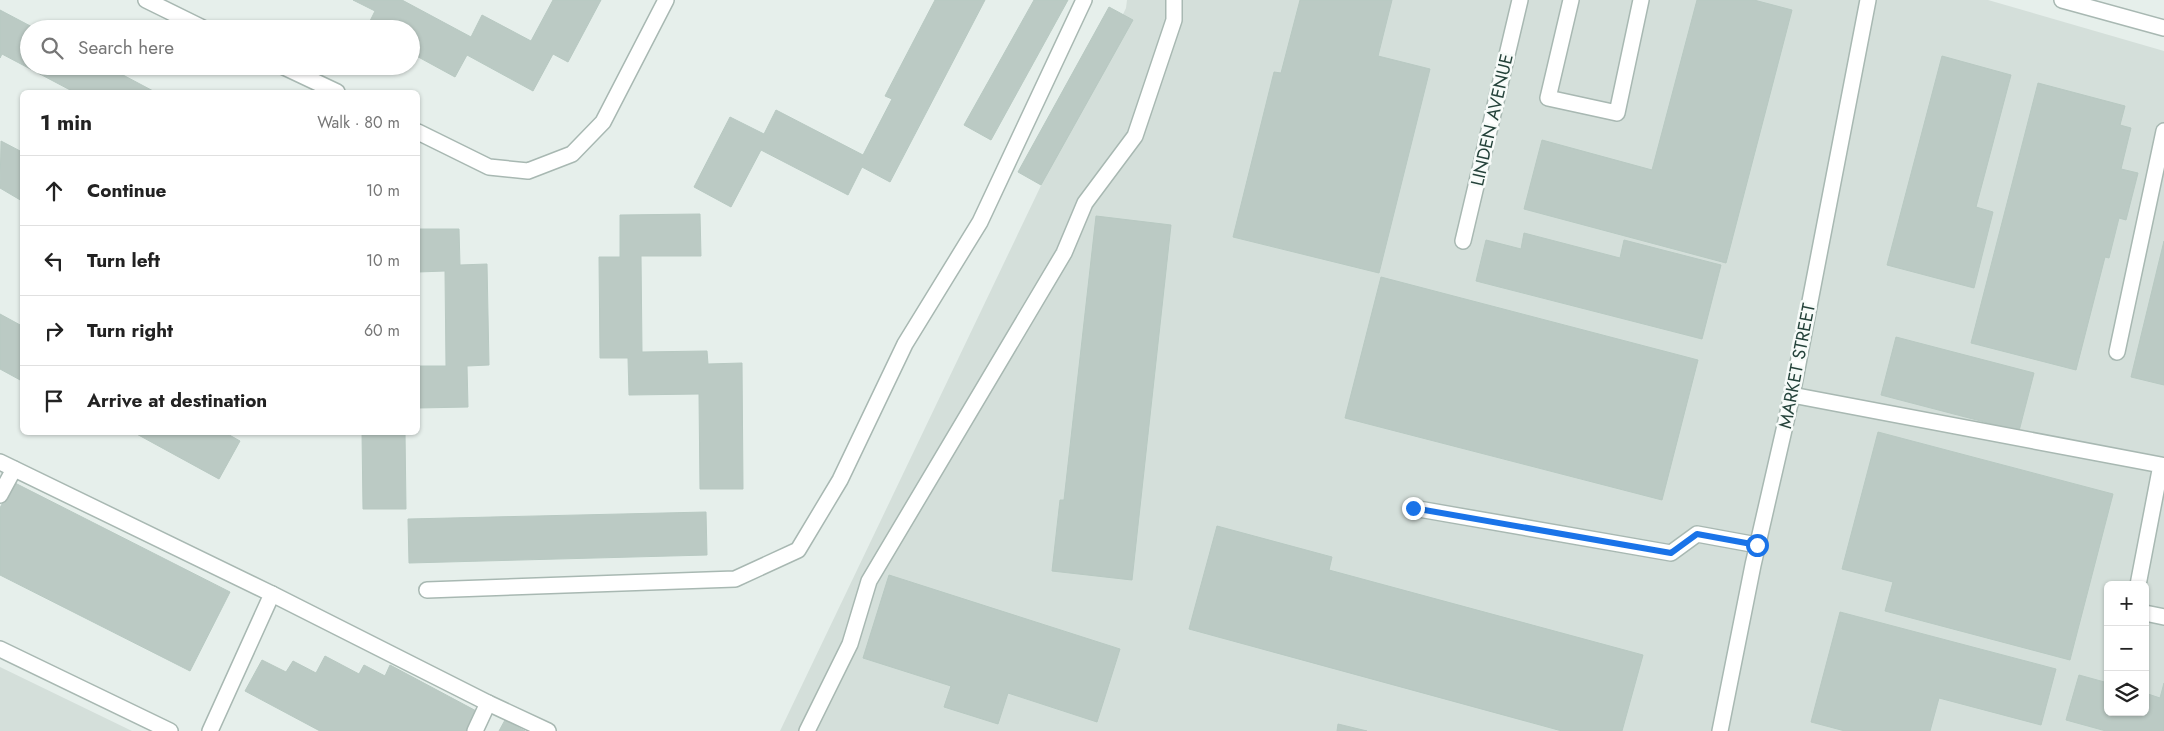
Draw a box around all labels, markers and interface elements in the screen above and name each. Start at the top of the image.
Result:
search box [20,20,420,75]
icon: search [38,34,66,62]
text: Search here [78,34,174,61]
street label: LINDEN AVENUE [1464,51,1520,189]
text: 1 min [40,108,92,138]
text: Walk · 80 m [317,111,400,134]
icon: ahead [40,177,68,205]
text: Continue [87,177,166,204]
text: 10 m [366,179,400,202]
icon: left [40,247,68,275]
text: Turn left [87,247,160,274]
text: 10 m [366,249,400,272]
street label: MARKET STREET [1772,301,1822,431]
icon: right [40,317,68,345]
text: Turn right [87,317,173,344]
text: 60 m [364,319,400,342]
icon: arrive [40,387,68,415]
text: Arrive at destination [87,387,267,414]
route end [1402,497,1425,520]
route start [1746,534,1769,557]
map controls [2104,581,2149,716]
button: + [2104,581,2149,626]
button: − [2104,626,2149,671]
button: layers [2104,671,2149,716]

